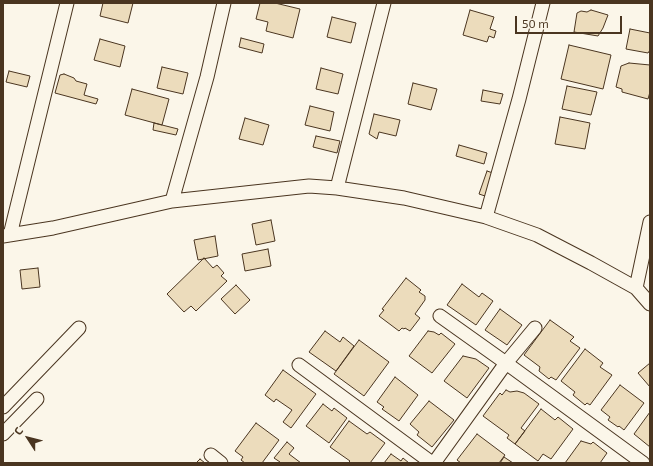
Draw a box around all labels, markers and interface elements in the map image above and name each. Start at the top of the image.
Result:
scale bar [517,8,624,34]
text: 50 m [522,16,549,30]
north arrow [8,418,48,458]
text: С [11,424,25,437]

